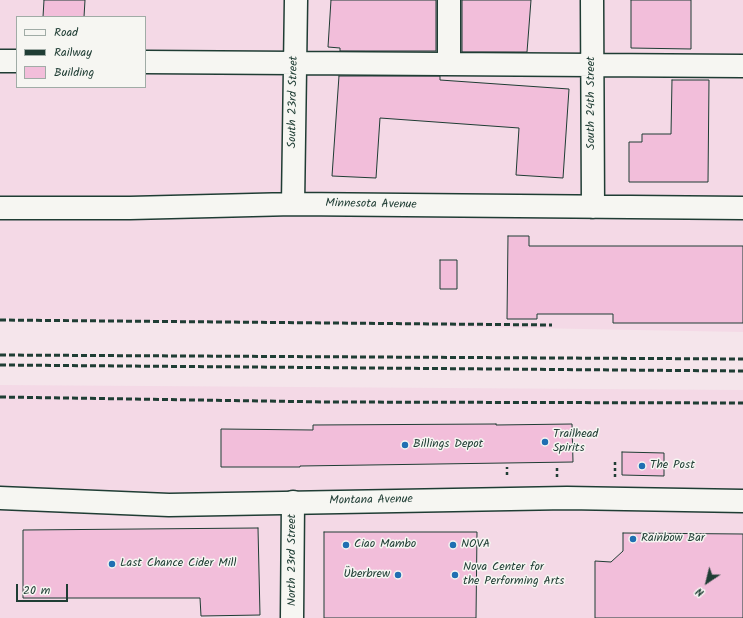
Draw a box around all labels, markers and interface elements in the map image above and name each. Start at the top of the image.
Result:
legend [16,16,146,88]
text: Road [54,23,78,42]
text: Railway [54,43,92,62]
street label: South 23rd Street [286,56,302,148]
street label: South 24th Street [585,56,599,150]
text: Building [54,63,94,82]
street label: Minnesota Avenue [325,197,417,213]
place label: Trailhead Spirits [553,428,598,456]
marker: Trailhead Spirits [540,437,550,447]
place label: Billings Depot [413,438,483,452]
marker: Billings Depot [400,440,410,450]
place label: The Post [650,459,695,473]
marker: The Post [637,461,647,471]
street label: Montana Avenue [329,493,413,509]
street label: North 23rd Street [286,514,300,606]
place label: Rainbow Bar [641,532,705,546]
marker: Rainbow Bar [628,534,638,544]
place label: Ciao Mambo [354,538,416,552]
place label: NOVA [461,538,490,552]
marker: Ciao Mambo [341,540,351,550]
marker: NOVA [448,540,458,550]
place label: Last Chance Cider Mill [120,557,236,571]
marker: Last Chance Cider Mill [107,559,117,569]
place label: Nova Center for the Performing Arts [463,561,564,589]
north arrow [687,562,727,602]
place label: Überbrew [343,568,390,582]
marker: Überbrew [393,570,403,580]
marker: Nova Center for the Performing Arts [450,570,460,580]
scale bar [18,576,70,602]
text: 20 m [23,581,50,600]
text: N [692,582,708,601]

